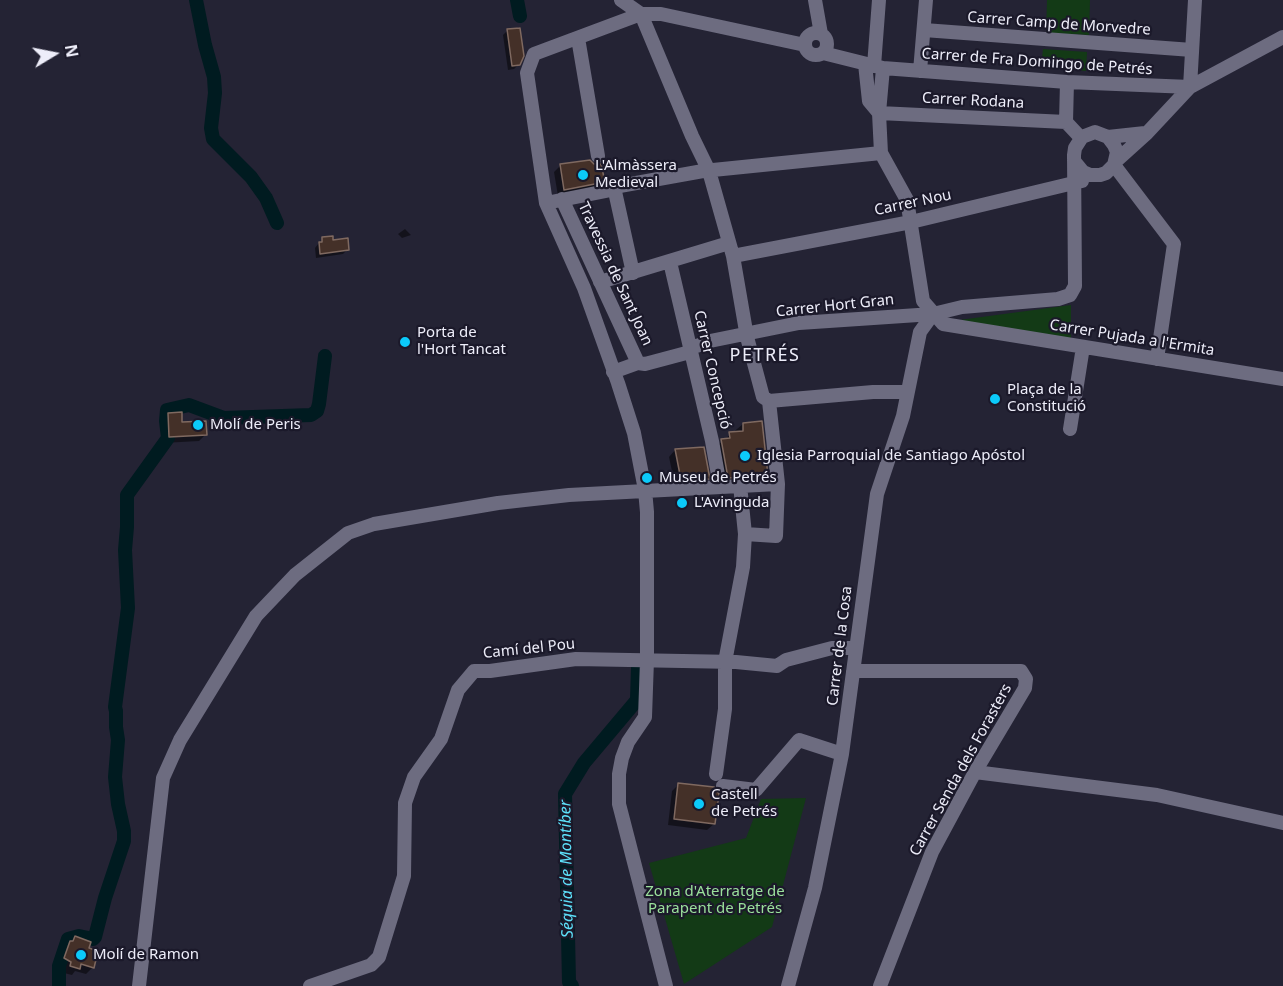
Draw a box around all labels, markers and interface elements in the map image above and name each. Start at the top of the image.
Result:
street label: Carrer Camp de Morvedre [967,9,1151,39]
north arrow [24,24,84,84]
text: N [60,43,84,59]
street label: Carrer de Fra Domingo de Petrés [921,45,1153,79]
street label: Carrer Rodana [921,89,1025,113]
place label: L'Almàssera Medieval [595,157,677,192]
marker: L'Almàssera Medieval [576,168,590,182]
street label: Carrer Nou [873,186,953,220]
street label: Travessia de Sant Joan [574,199,656,349]
street label: Carrer Hort Gran [775,291,895,321]
street label: Carrer Concepció [690,309,734,431]
street label: Carrer Pujada a l'Ermita [1048,316,1216,360]
place label: Porta de l'Hort Tancat [417,324,506,359]
marker: Porta de l'Hort Tancat [398,335,412,349]
district label: PETRÉS [730,345,800,367]
place label: Plaça de la Constitució [1007,381,1086,416]
marker: Plaça de la Constitució [988,392,1002,406]
place label: Molí de Peris [210,416,301,434]
marker: Molí de Peris [191,418,205,432]
place label: Iglesia Parroquial de Santiago Apóstol [757,447,1025,465]
marker: Iglesia Parroquial de Santiago Apóstol [738,449,752,463]
place label: Museu de Petrés [659,469,777,487]
marker: Museu de Petrés [640,471,654,485]
place label: L'Avinguda [694,494,769,512]
marker: L'Avinguda [675,496,689,510]
street label: Carrer de la Cosa [824,585,856,707]
street label: Camí del Pou [482,635,576,663]
street label: Carrer Senda dels Forasters [906,681,1016,859]
place label: Castell de Petrés [711,786,777,821]
marker: Castell de Petrés [692,797,706,811]
water label: Séquia de Montíber [556,800,578,938]
park label: Zona d'Aterratge de Parapent de Petrés [645,883,785,918]
place label: Molí de Ramon [93,946,199,964]
marker: Molí de Ramon [74,948,88,962]

